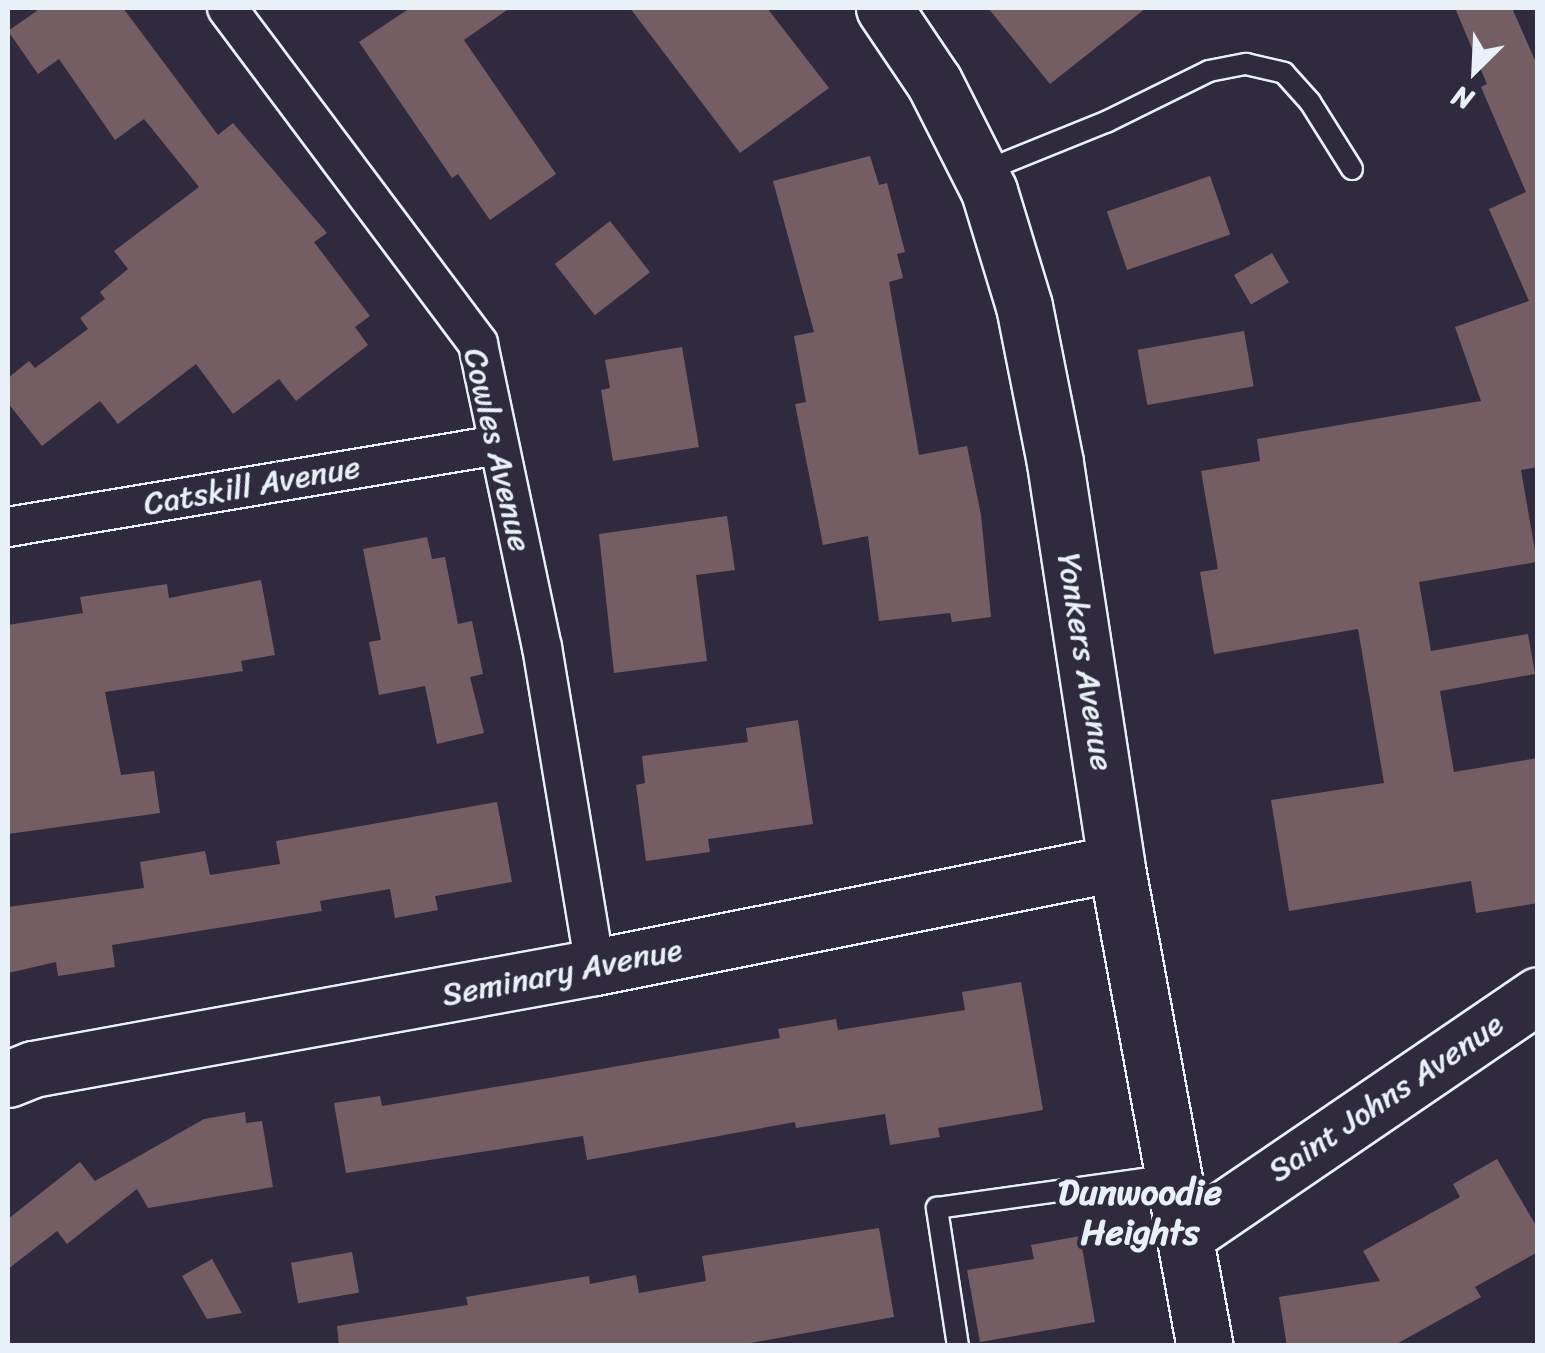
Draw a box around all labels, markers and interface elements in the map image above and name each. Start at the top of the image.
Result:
north arrow [1425,20,1525,120]
text: N [1444,72,1481,124]
street label: Cowles Avenue [455,345,539,555]
street label: Catskill Avenue [141,448,363,524]
street label: Yonkers Avenue [1049,551,1121,773]
street label: Seminary Avenue [439,931,685,1015]
street label: Saint Johns Avenue [1262,1006,1510,1190]
district label: Dunwoodie Heights [1058,1171,1222,1253]

